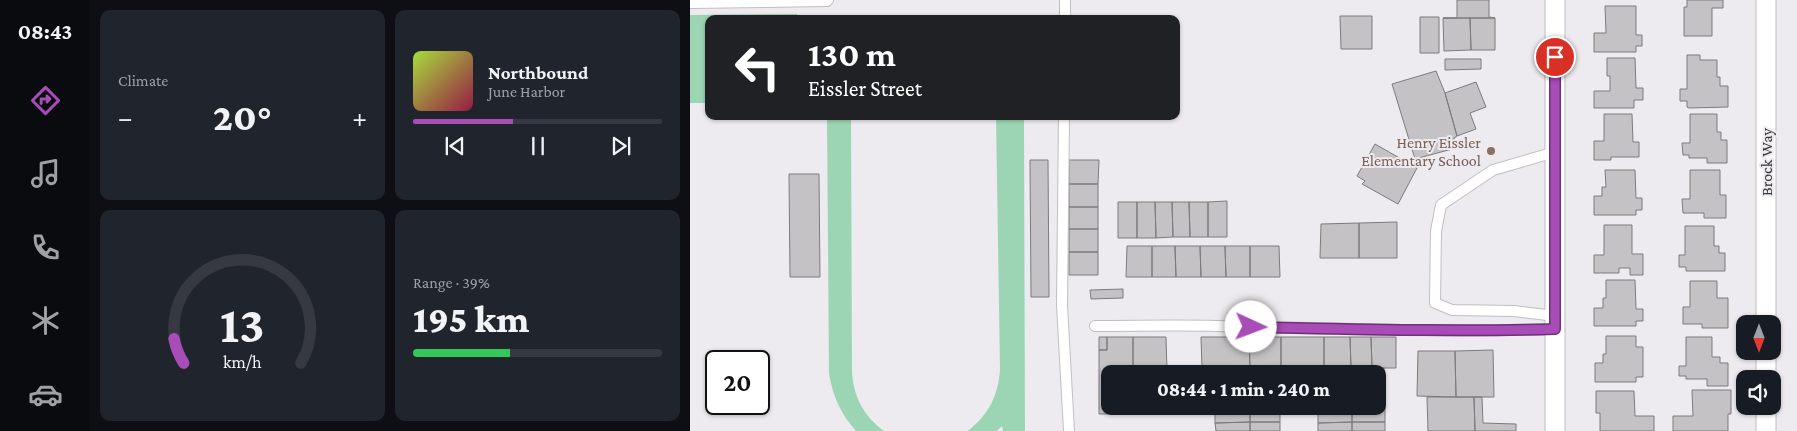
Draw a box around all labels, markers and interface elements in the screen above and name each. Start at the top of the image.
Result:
text: 08:43 [18,19,72,44]
icon: left [725,35,790,100]
text: 130 m [808,35,896,74]
pin [1534,36,1576,78]
icon: arrive [1541,43,1569,71]
text: Northbound [488,62,588,83]
text: Climate [118,72,168,89]
text: Eissler Street [808,76,922,101]
icon: directions [28,83,63,118]
text: June Harbor [488,83,565,100]
text: 20° [213,96,272,138]
text: − [118,102,133,133]
text: + [352,102,367,133]
street label: Brock Way [1758,127,1776,196]
icon: previous [441,132,469,160]
icon: pause [524,132,552,160]
icon: next [607,132,635,160]
place label: Henry Eissler Elementary School [1361,134,1481,170]
marker: Henry Eissler Elementary School [1485,145,1497,157]
icon: music [28,156,63,191]
icon: phone [28,230,63,265]
text: Range · 39% [413,274,490,291]
text: 13 [220,295,265,353]
text: 195 km [413,298,529,340]
position arrow [1224,300,1276,352]
icon: climate [28,303,63,338]
north arrow [1736,315,1781,360]
map controls [1736,315,1781,415]
speed limit sign: 20 [705,350,770,415]
text: km/h [223,352,262,372]
button: sound [1736,370,1781,415]
icon: car [28,377,63,412]
text: 08:44 · 1 min · 240 m [1157,379,1330,400]

